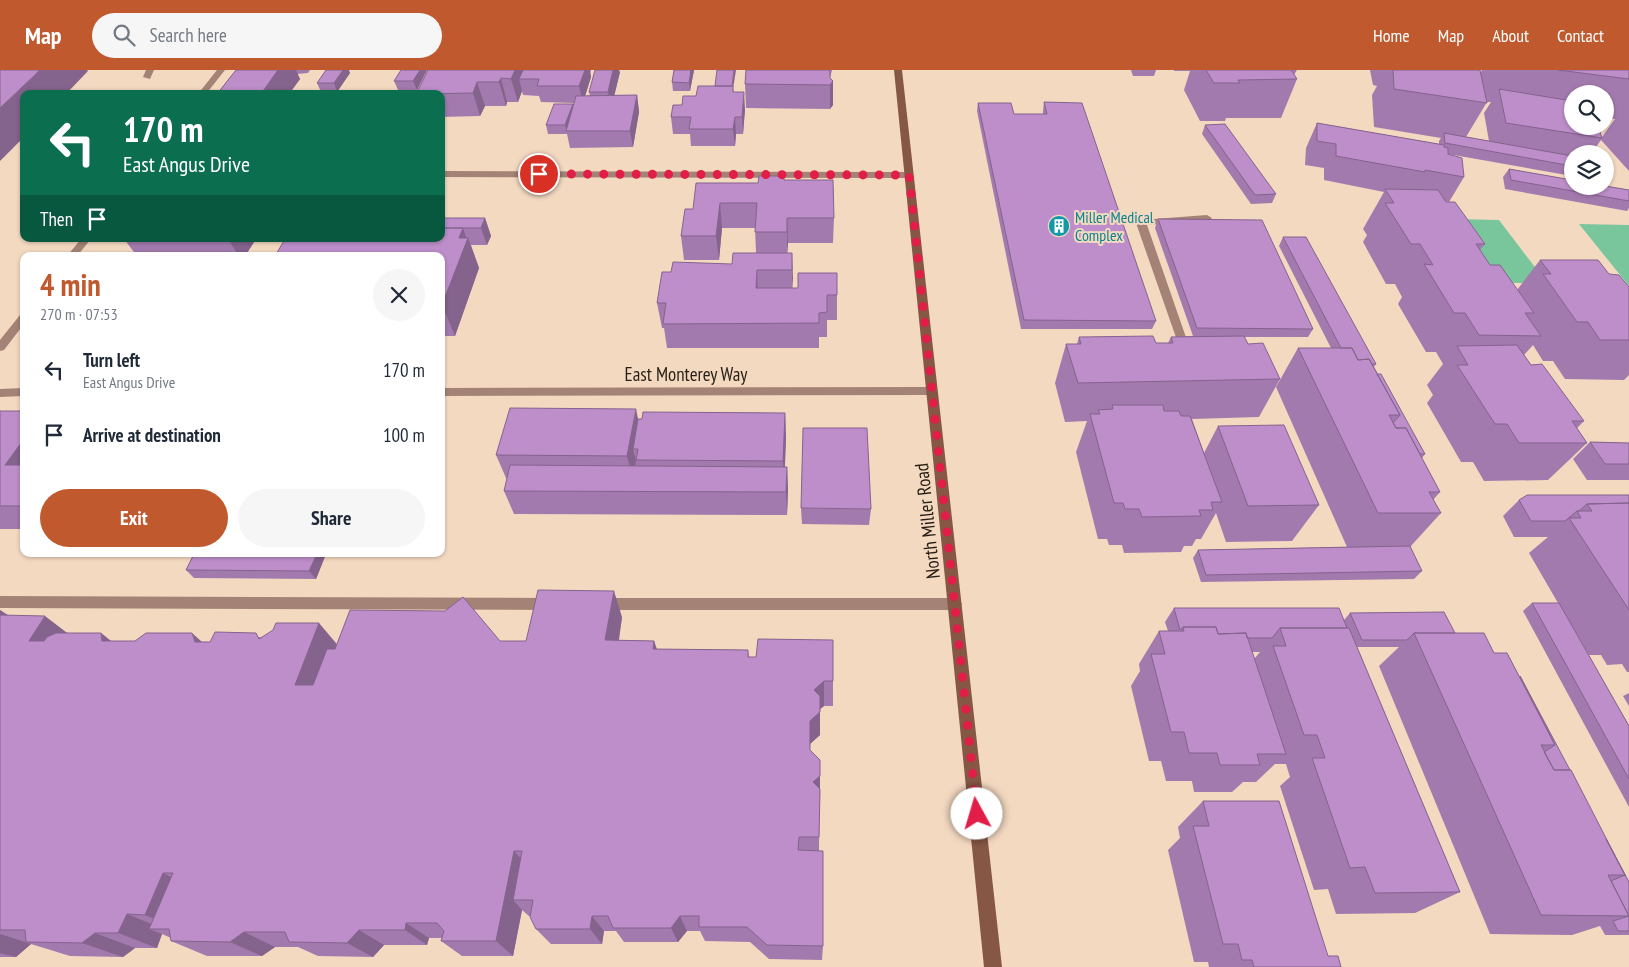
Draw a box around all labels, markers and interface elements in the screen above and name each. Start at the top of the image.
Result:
search box [92,13,442,58]
text: Map [25,20,62,51]
icon: search [110,21,138,49]
text: Search here [150,23,227,47]
text: Home [1373,24,1410,47]
text: Map [1438,24,1464,47]
text: About [1492,24,1529,47]
text: Contact [1557,24,1604,47]
map controls [1564,85,1614,195]
button: search [1564,85,1614,135]
text: 170 m [123,106,204,152]
icon: left [40,110,105,175]
button: layers [1564,145,1614,195]
text: East Angus Drive [123,150,250,178]
pin [518,153,560,195]
icon: arrive [525,160,553,188]
icon: arrive [83,205,111,233]
text: Then [40,207,73,231]
place label: Miller Medical Complex [1075,207,1154,245]
building icon: Miller Medical Complex [1047,214,1071,238]
text: 4 min [40,265,101,304]
button: close [373,269,425,321]
text: 270 m · 07:53 [40,304,118,324]
text: Turn left [83,348,140,372]
icon: left [40,356,68,384]
text: 170 m [383,358,425,382]
street label: East Monterey Way [625,362,748,386]
text: East Angus Drive [83,372,175,392]
icon: arrive [40,421,68,449]
text: Arrive at destination [83,423,221,447]
text: 100 m [383,423,425,447]
street label: North Miller Road [909,462,945,580]
button: Exit [40,489,228,547]
button: Share [238,489,425,547]
position arrow [950,787,1002,839]

